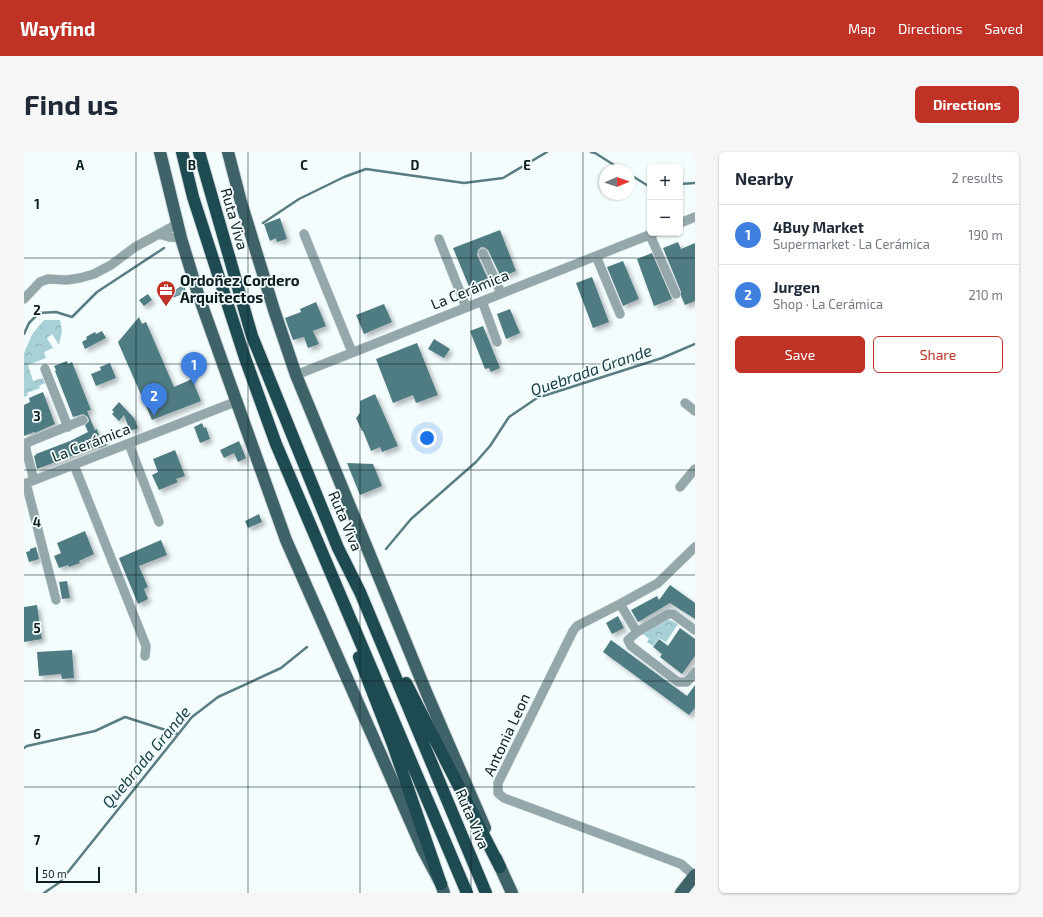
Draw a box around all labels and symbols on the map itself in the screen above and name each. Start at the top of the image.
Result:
text: A [76,157,85,173]
text: B [188,157,196,173]
text: C [300,157,308,173]
text: D [411,157,420,173]
text: E [523,157,531,173]
north arrow [599,164,635,200]
street label: Ruta Viva [218,186,252,252]
text: 1 [34,196,40,212]
street label: La Cerámica [428,265,511,313]
place label: Ordoñez Cordero Arquitectos [180,271,300,306]
office icon: Ordoñez Cordero Arquitectos [155,279,177,307]
text: 2 [33,302,41,318]
water label: Quebrada Grande [528,340,655,400]
pin: 1 [181,352,207,385]
pin: 2 [141,383,167,416]
text: 3 [33,408,41,424]
street label: La Cerámica [49,419,132,465]
your location [417,428,437,448]
street label: Ruta Viva [325,488,367,553]
text: 4 [33,514,41,530]
text: 5 [33,620,41,636]
street label: Antonia Leon [479,690,533,779]
water label: Quebrada Grande [97,702,195,812]
text: 6 [33,726,41,742]
street label: Ruta Viva [452,786,494,851]
text: 7 [34,832,41,848]
scale bar [36,865,100,884]

